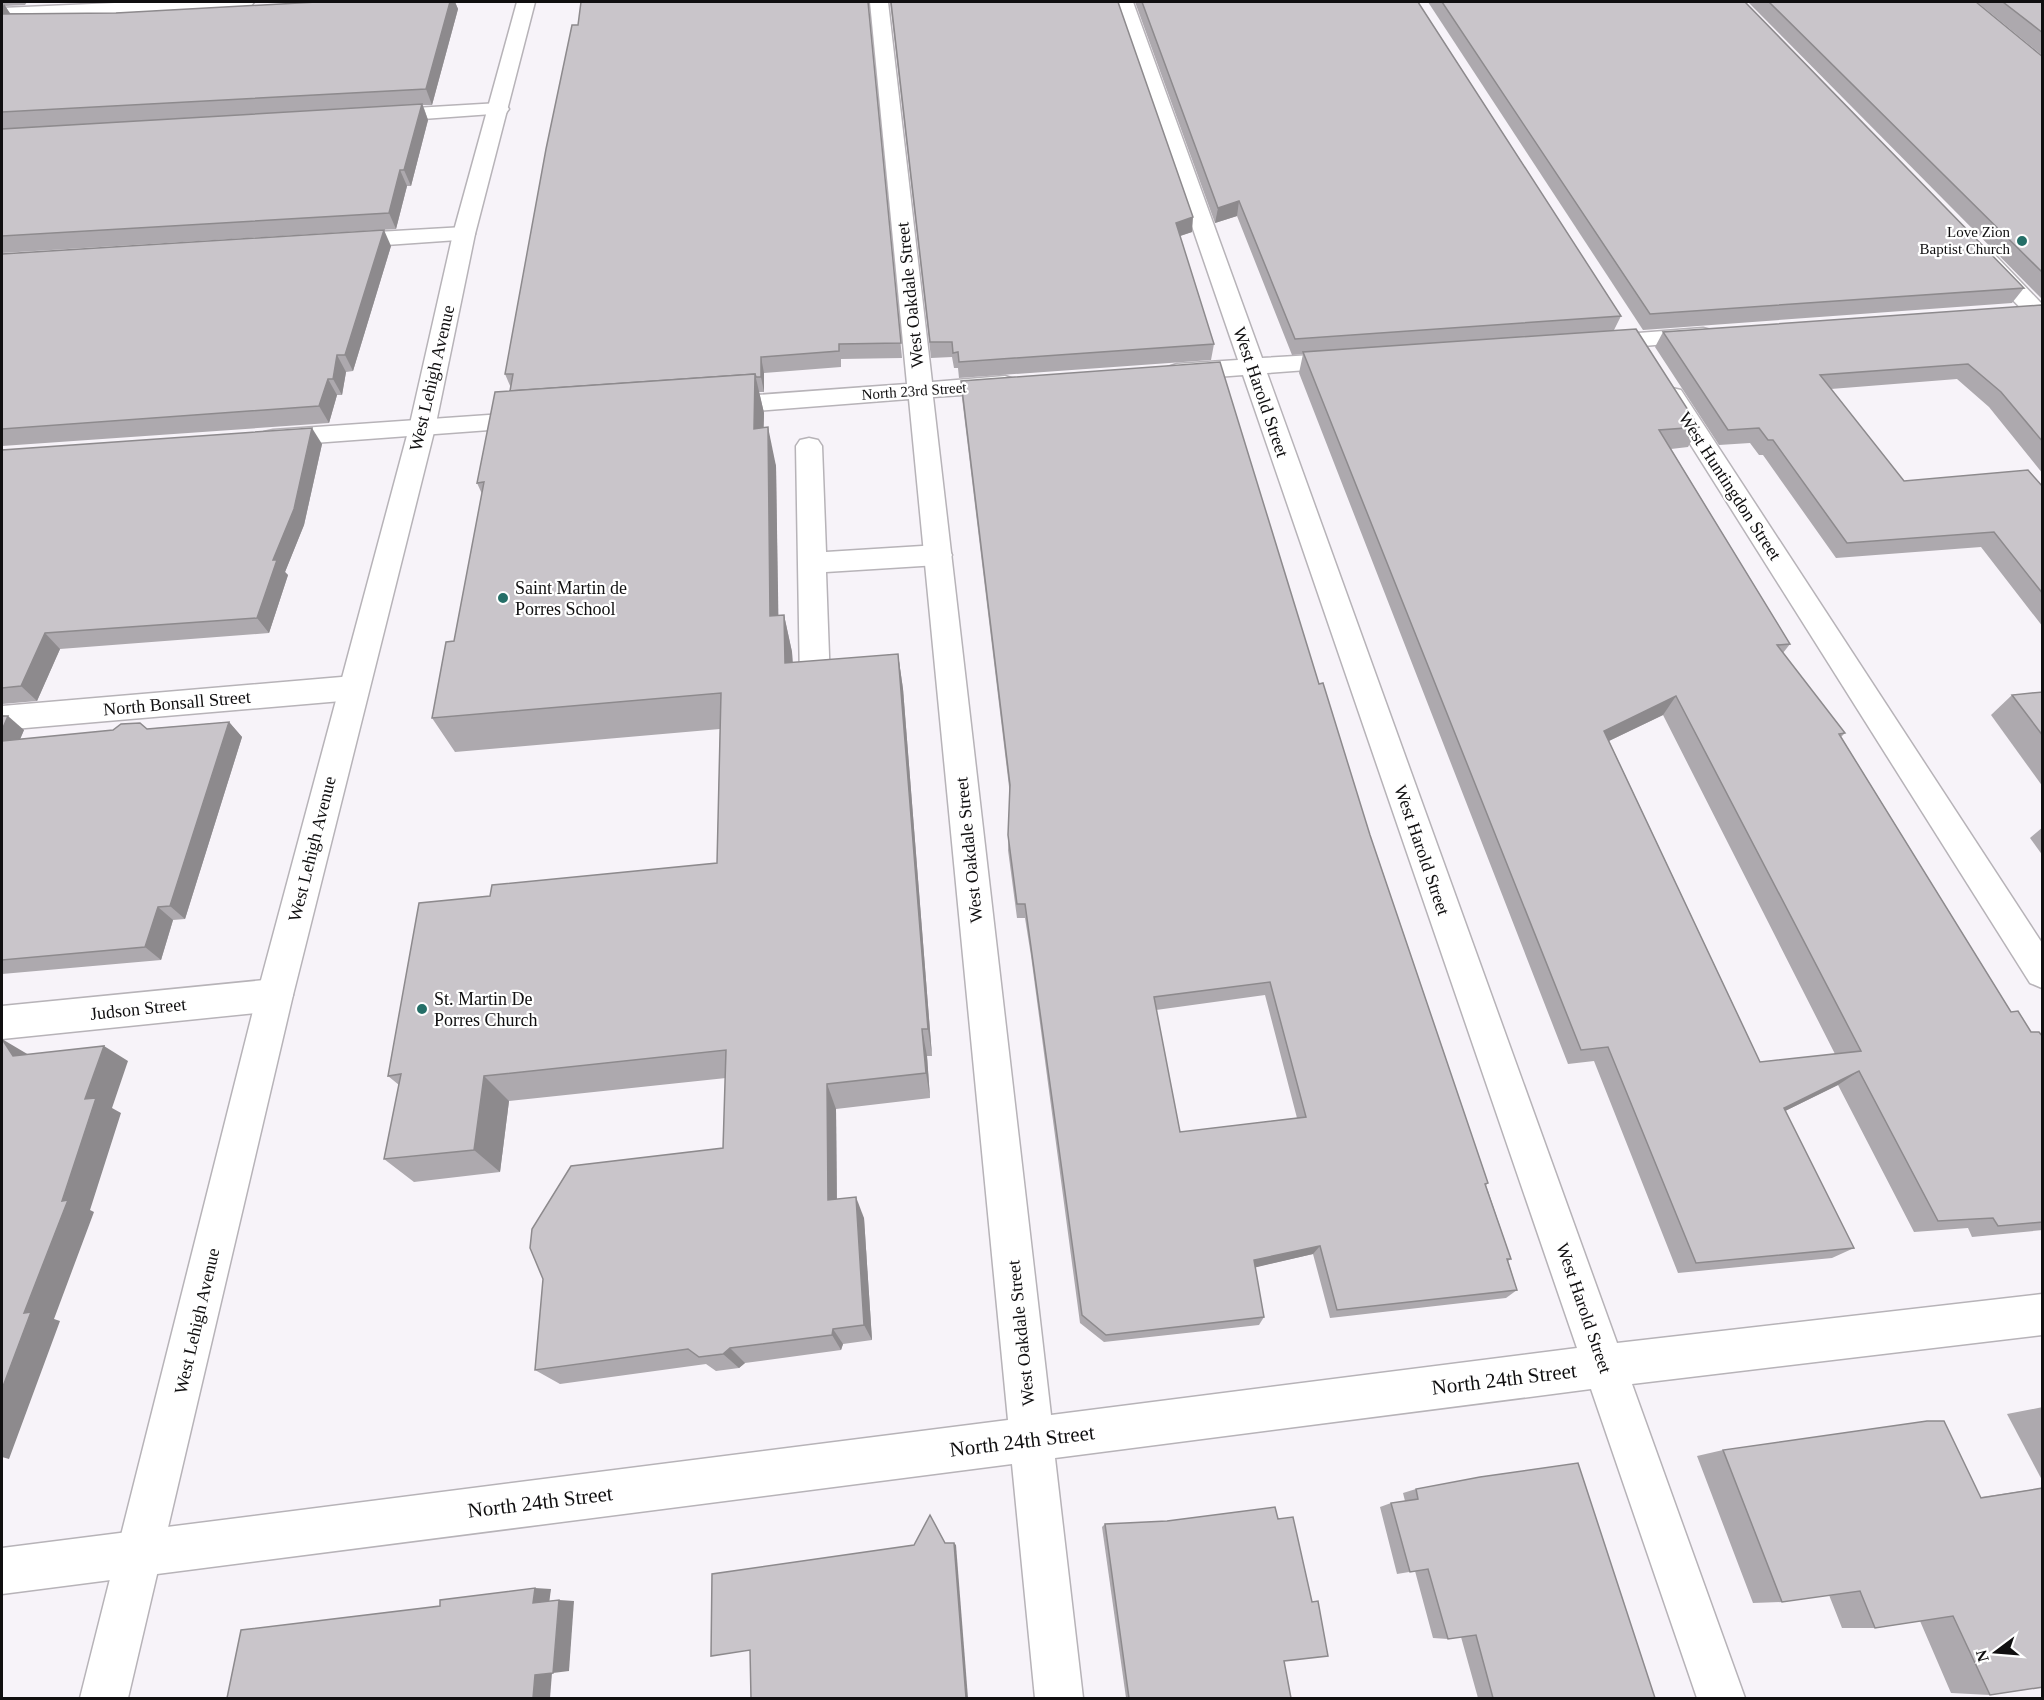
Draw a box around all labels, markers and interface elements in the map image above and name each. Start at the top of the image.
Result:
street label: West Oakdale Street [892,221,928,369]
place label: Love Zion Baptist Church [1920,224,2010,257]
marker: Love Zion Baptist Church [2015,234,2029,248]
street label: West Lehigh Avenue [405,303,459,453]
street label: West Harold Street [1229,324,1293,460]
street label: North 23rd Street [861,379,968,403]
street label: West Huntingdon Street [1675,408,1785,564]
place label: Saint Martin de Porres School [515,578,627,619]
marker: Saint Martin de Porres School [496,591,510,605]
street label: North Bonsall Street [102,687,252,719]
street label: West Lehigh Avenue [284,774,340,924]
street label: West Oakdale Street [951,776,987,924]
street label: West Harold Street [1390,782,1454,918]
place label: St. Martin De Porres Church [434,989,537,1030]
street label: Judson Street [89,994,187,1024]
marker: St. Martin De Porres Church [415,1002,429,1016]
street label: West Harold Street [1552,1240,1616,1376]
street label: West Lehigh Avenue [170,1246,224,1396]
street label: West Oakdale Street [1003,1259,1039,1407]
street label: North 24th Street [1430,1358,1578,1400]
street label: North 24th Street [948,1420,1096,1462]
street label: North 24th Street [466,1481,614,1523]
north arrow [1966,1622,2026,1682]
text: N [1972,1648,1992,1664]

